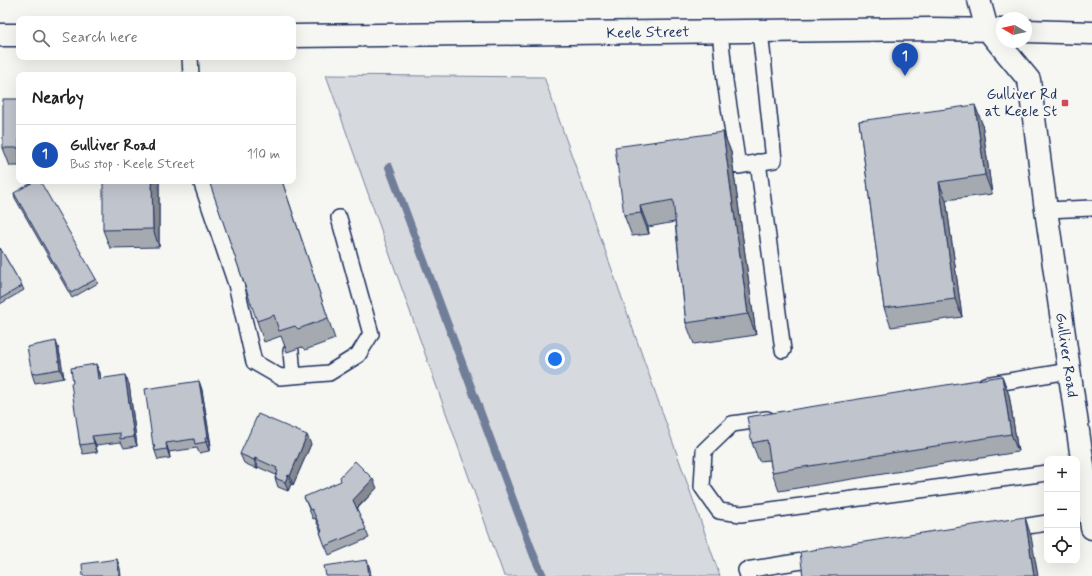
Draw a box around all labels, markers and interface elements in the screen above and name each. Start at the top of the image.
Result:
north arrow [996,12,1032,48]
search box [16,16,296,60]
street label: Keele Street [606,22,690,44]
icon: search [30,27,52,49]
text: Search here [62,28,138,48]
pin: 1 [892,43,918,76]
place label: Gulliver Rd at Keele St [985,85,1057,122]
text: Nearby [32,87,84,109]
marker: Gulliver Rd at Keele St [1060,98,1070,108]
text: Gulliver Road [70,136,156,156]
text: 1 [42,146,48,163]
text: 110 m [247,146,280,163]
text: Bus stop · Keele Street [70,156,195,173]
street label: Gulliver Road [1050,311,1082,399]
your location [545,349,565,369]
map controls [1044,456,1080,564]
button: + [1044,456,1080,492]
button: − [1044,492,1080,528]
button: locate [1044,528,1080,564]

